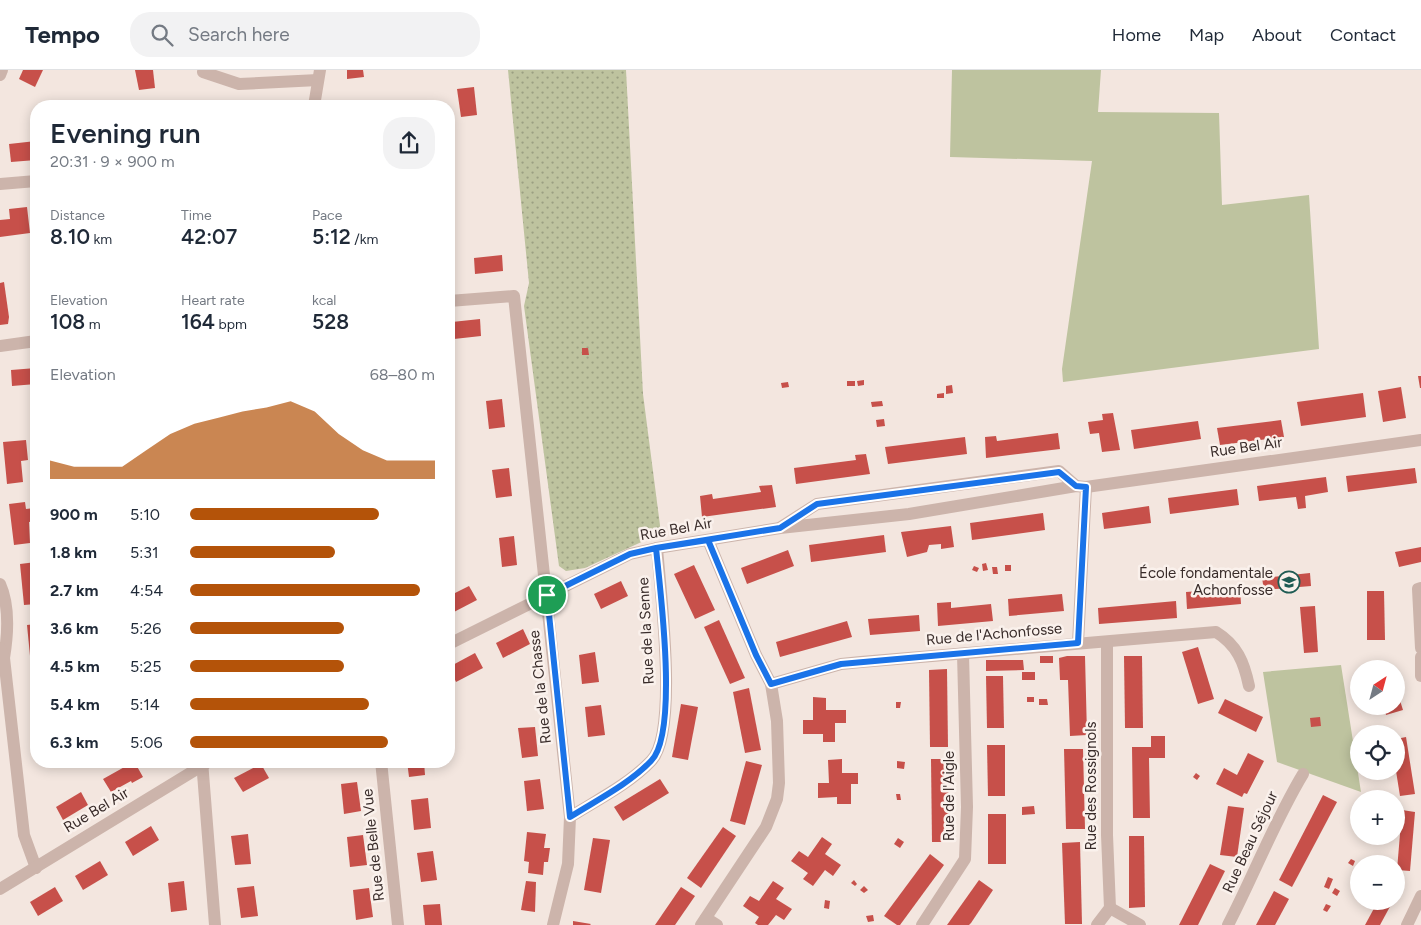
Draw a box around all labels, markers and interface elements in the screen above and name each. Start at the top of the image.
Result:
search box [130,12,480,57]
text: Tempo [25,20,100,49]
icon: search [148,21,176,49]
text: Search here [188,23,290,46]
text: Home [1112,24,1161,46]
text: Map [1189,24,1224,46]
text: About [1252,24,1302,46]
text: Contact [1330,24,1396,46]
text: Evening run [50,116,201,150]
button: share [383,117,435,169]
text: 20:31 · 9 × 900 m [50,152,175,171]
text: Distance [50,207,105,224]
text: Time [181,207,212,224]
text: Pace [312,207,342,224]
text: 8.10 [50,224,90,249]
text: 42:07 [181,224,237,249]
text: 5:12 [312,224,351,249]
text: km [90,231,112,248]
text: /km [351,231,378,248]
text: Elevation [50,292,108,309]
text: Heart rate [181,292,245,309]
text: kcal [312,292,336,309]
text: 108 [50,309,85,334]
text: 164 [181,309,215,334]
text: 528 [312,309,349,334]
text: m [85,316,101,333]
text: bpm [215,316,247,333]
text: Elevation [50,365,116,384]
text: 68–80 m [370,365,435,384]
street label: Rue Bel Air [1209,433,1283,461]
text: 900 m [50,505,98,524]
text: 5:10 [130,505,160,524]
street label: Rue Bel Air [639,514,713,544]
text: 1.8 km [50,543,97,562]
text: 5:31 [130,543,159,562]
place label: École fondamentale Achonfosse [1139,564,1273,599]
school or university icon: École fondamentale Achonfosse [1277,570,1301,594]
pin [526,574,568,616]
street label: Rue de la Senne [634,577,658,685]
text: 2.7 km [50,581,99,600]
text: 4:54 [130,581,163,600]
icon: arrive [533,581,561,609]
text: 3.6 km [50,619,99,638]
text: 5:26 [130,619,161,638]
street label: Rue de l'Achonfosse [925,619,1063,649]
street label: Rue de la Chasse [525,629,555,745]
text: 4.5 km [50,657,100,676]
text: 5:25 [130,657,161,676]
north arrow [1350,660,1405,715]
map controls [1350,660,1405,910]
text: 5.4 km [50,695,100,714]
text: 5:14 [130,695,160,714]
street label: Rue des Rossignols [1082,721,1100,851]
button: locate [1350,725,1405,780]
text: 6.3 km [50,733,99,752]
text: 5:06 [130,733,163,752]
street label: Rue de l'Aigle [940,751,958,841]
street label: Rue Bel Air [60,784,132,836]
street label: Rue de Belle Vue [358,788,388,902]
street label: Rue Beau Séjour [1219,788,1281,896]
button: + [1350,790,1405,845]
button: − [1350,855,1405,910]

